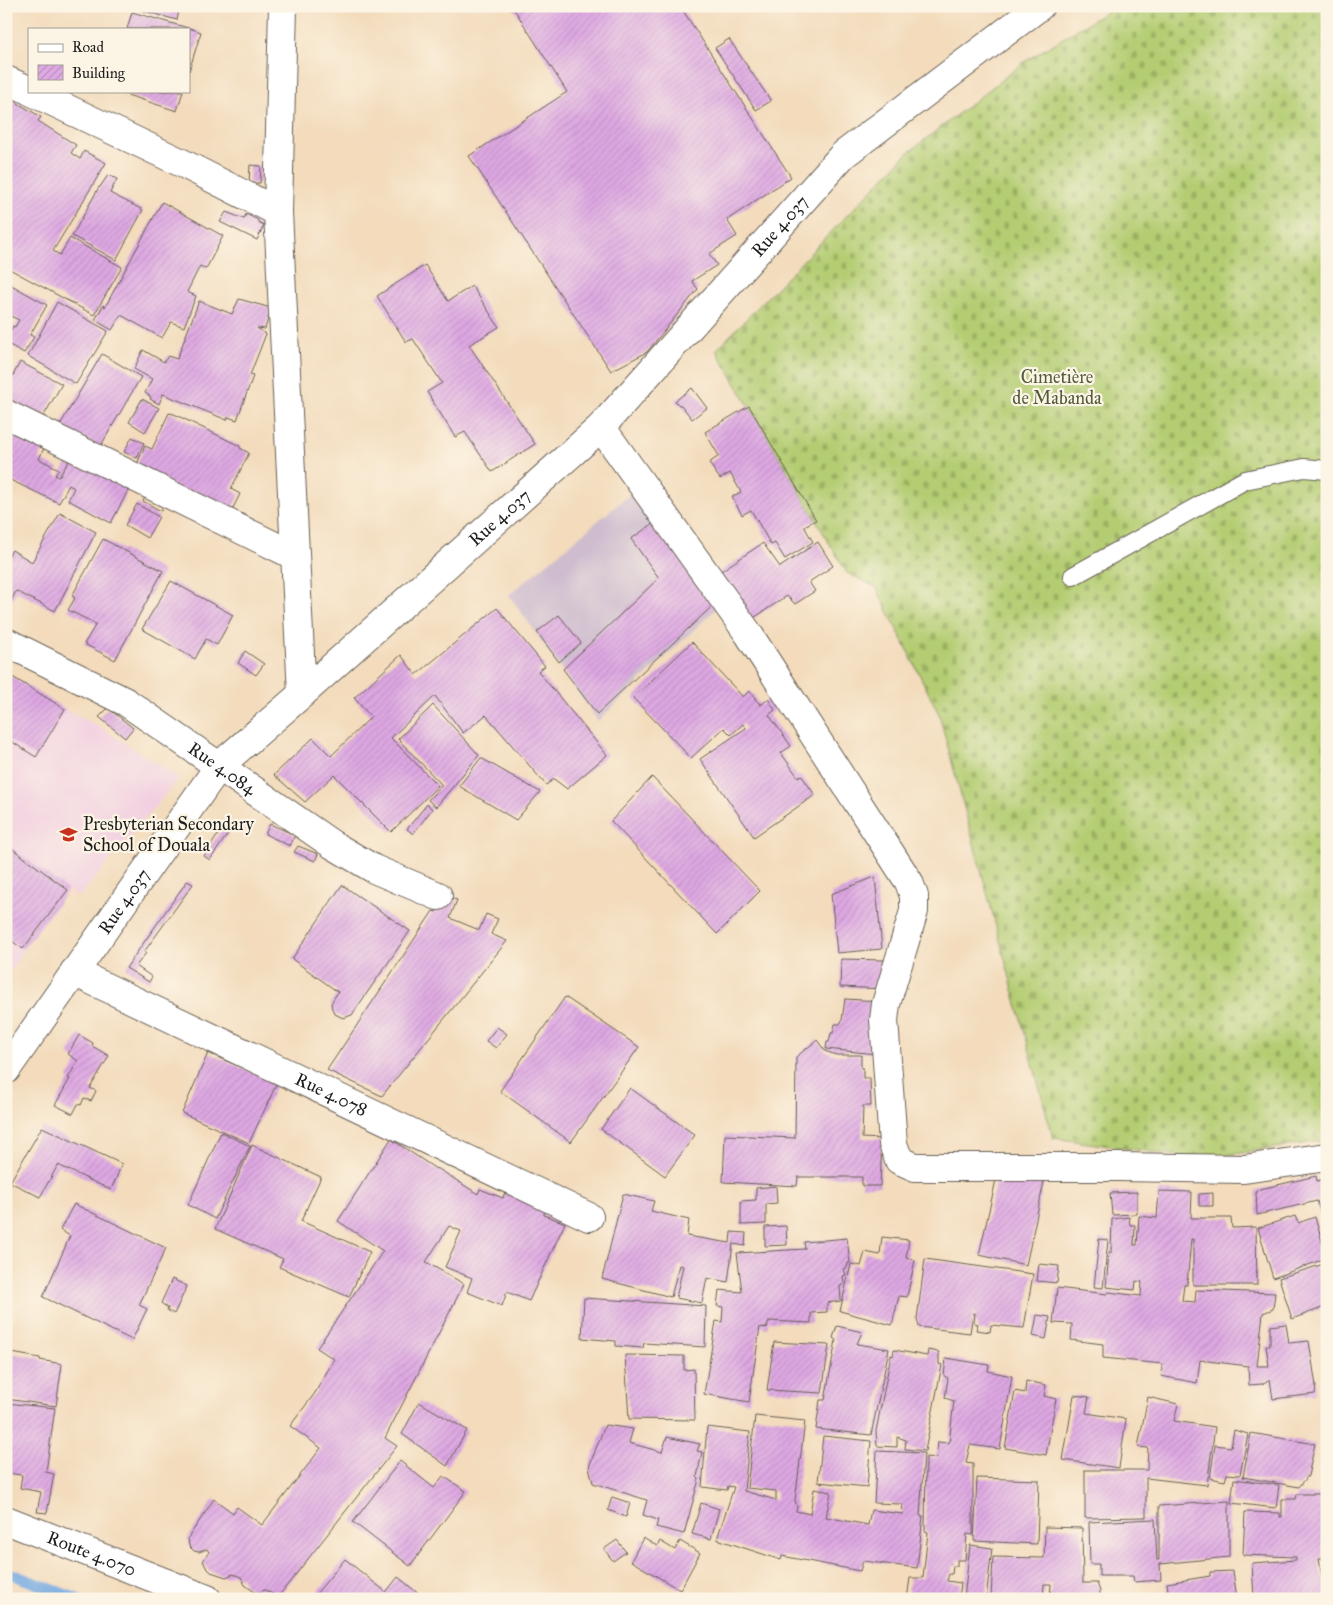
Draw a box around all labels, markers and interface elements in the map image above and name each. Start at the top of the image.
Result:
legend [28,28,190,92]
text: Road [72,38,104,56]
text: Building [72,64,126,82]
street label: Rue 4.037 [747,191,813,261]
park label: Cimetière de Mabanda [1012,366,1102,409]
street label: Rue 4.037 [464,484,535,551]
street label: Rue 4.084 [184,737,261,800]
place label: Presbyterian Secondary School of Douala [83,813,254,856]
school or university icon: Presbyterian Secondary School of Douala [59,824,79,844]
street label: Rue 4.037 [94,864,155,938]
street label: Rue 4.078 [292,1068,371,1121]
street label: Route 4.070 [44,1526,139,1581]

